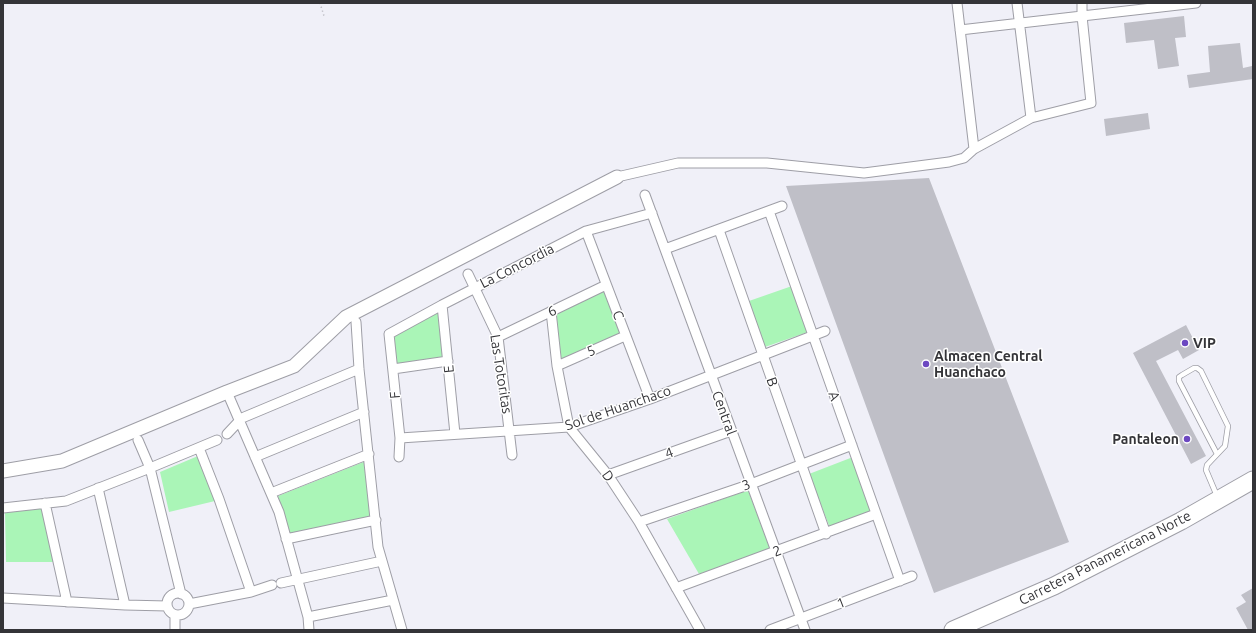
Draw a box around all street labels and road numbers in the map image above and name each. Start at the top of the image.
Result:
street label: La Concordia [477,240,557,292]
street label: 6 [545,302,559,320]
street label: C [609,308,627,322]
street label: Las Totoritas [486,333,516,415]
street label: 5 [584,342,598,360]
street label: E [440,364,458,374]
street label: B [763,375,781,389]
street label: Sol de Huanchaco [563,382,673,434]
street label: Central [708,389,740,437]
street label: A [825,389,843,403]
street label: F [386,391,404,399]
street label: 4 [662,444,676,462]
street label: D [598,467,618,485]
street label: 3 [739,476,753,494]
street label: Carretera Panamericana Norte [1016,507,1194,609]
street label: 2 [770,542,784,560]
street label: 1 [834,594,848,612]

